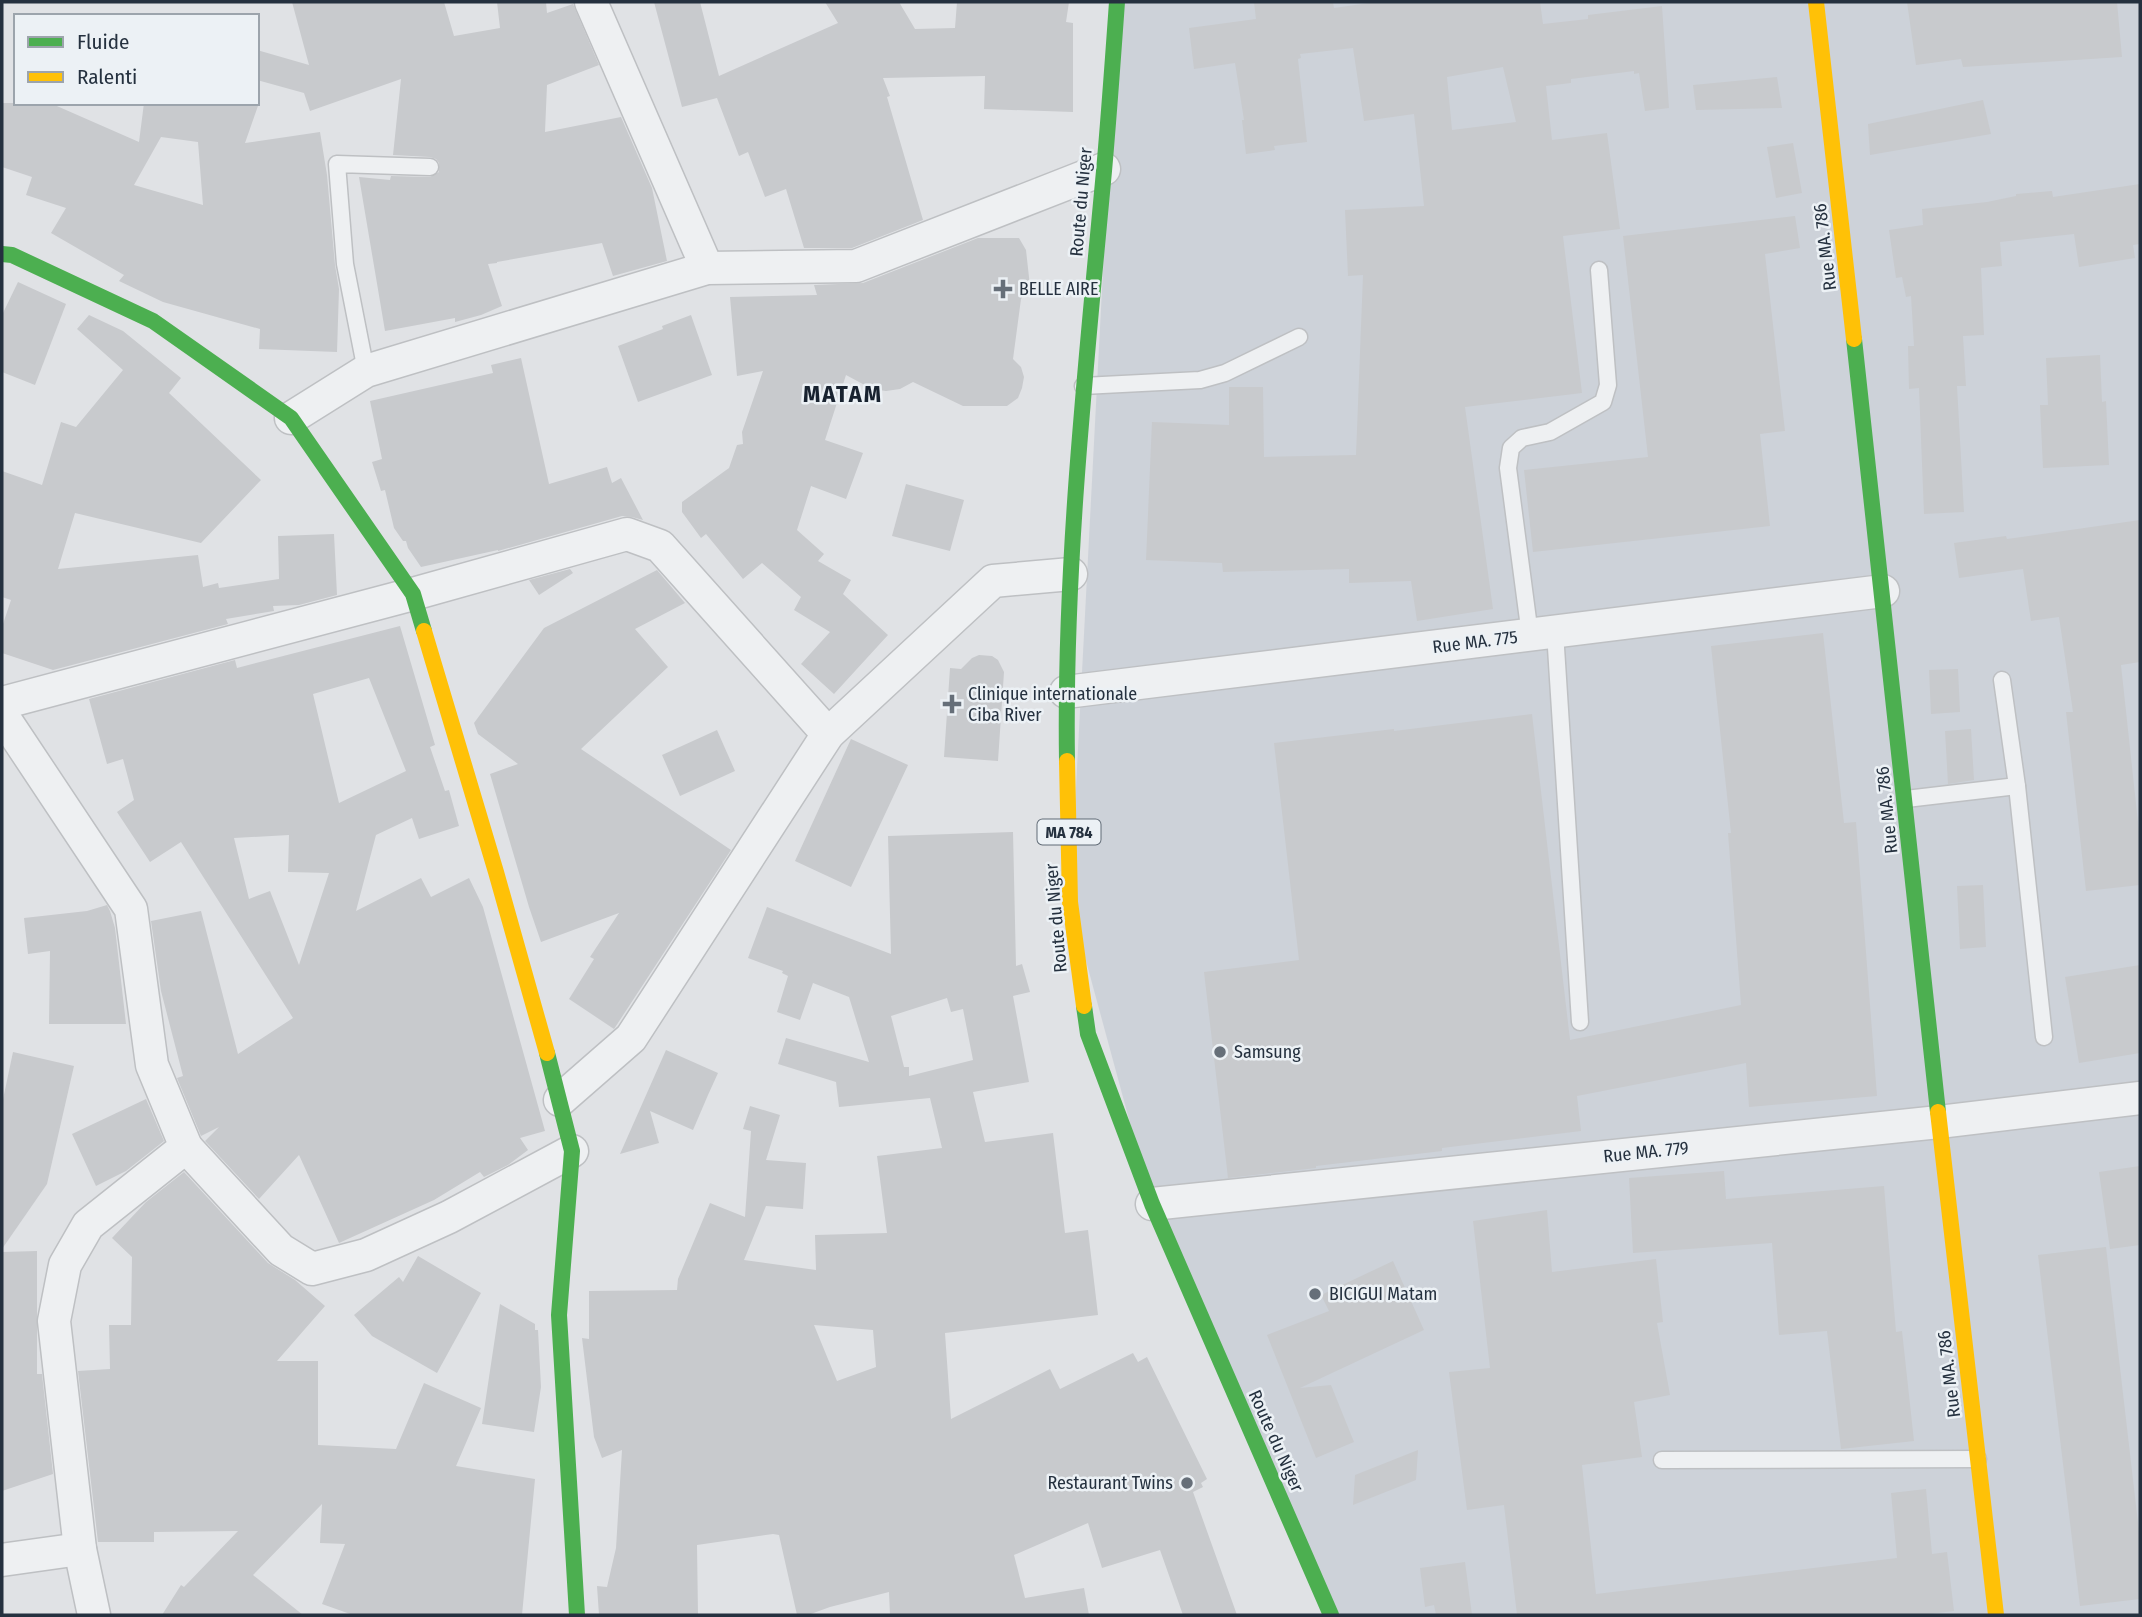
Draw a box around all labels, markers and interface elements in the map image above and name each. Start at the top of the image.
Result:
legend [14,14,259,105]
text: Fluide [77,29,129,55]
text: Ralenti [77,64,137,90]
street label: Route du Niger [1065,146,1097,257]
street label: Rue MA. 786 [1809,202,1841,292]
place label: BELLE AIRE [1019,278,1098,300]
marker: BELLE AIRE [993,279,1013,299]
district label: MATAM [803,380,883,408]
street label: Rue MA. 775 [1431,626,1519,658]
place label: Clinique internationale Ciba River [968,683,1137,726]
marker: Clinique internationale Ciba River [942,694,962,714]
street label: Rue MA. 786 [1871,765,1903,855]
road number: MA 784 [1038,820,1100,845]
street label: Route du Niger [1040,862,1072,973]
place label: Samsung [1234,1041,1301,1063]
marker: Samsung [1212,1044,1228,1060]
street label: Rue MA. 779 [1602,1137,1690,1167]
place label: BICIGUI Matam [1329,1283,1437,1305]
marker: BICIGUI Matam [1307,1286,1323,1302]
street label: Rue MA. 786 [1933,1329,1965,1419]
street label: Route du Niger [1244,1387,1309,1496]
place label: Restaurant Twins [1047,1472,1173,1494]
marker: Restaurant Twins [1179,1475,1195,1491]

